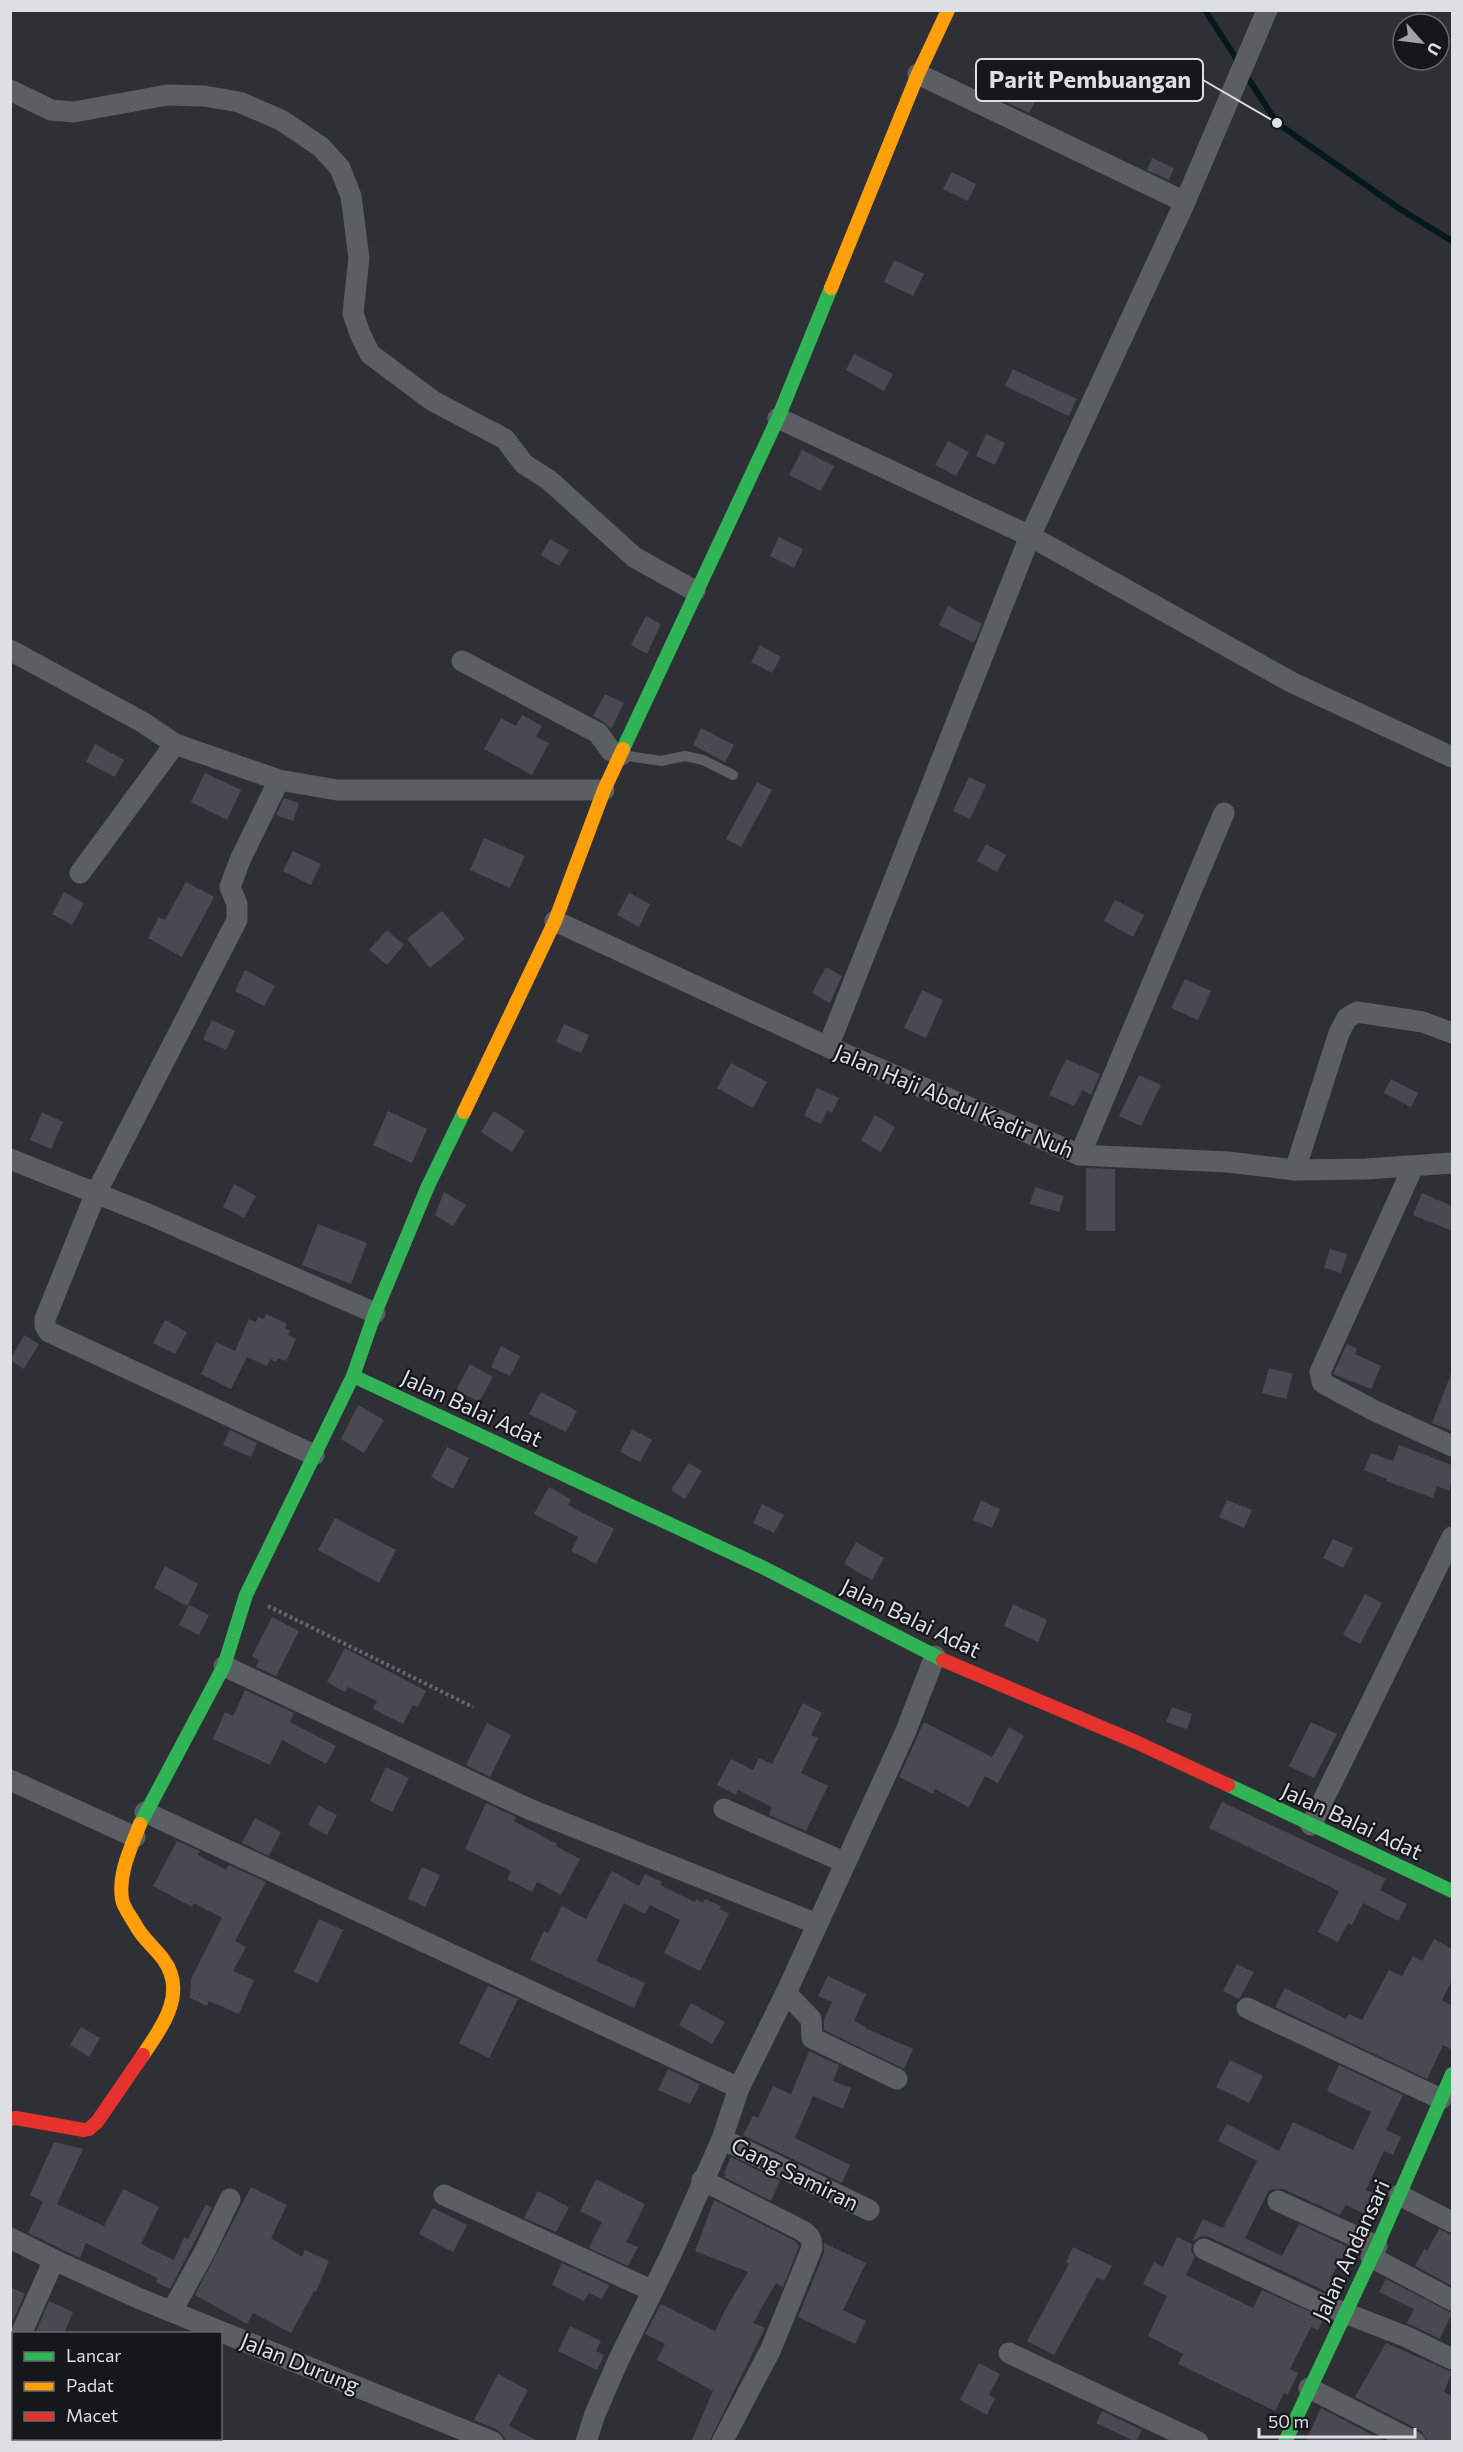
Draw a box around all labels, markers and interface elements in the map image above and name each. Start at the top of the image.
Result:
north arrow [1391,12,1451,72]
text: U [1424,40,1446,59]
callout: Parit Pembuangan [976,59,1203,101]
text: Parit Pembuangan [989,64,1191,93]
street label: Jalan Haji Abdul Kadir Nuh [830,1038,1078,1163]
street label: Jalan Balai Adat [397,1363,547,1452]
street label: Jalan Balai Adat [837,1572,986,1663]
street label: Jalan Balai Adat [1277,1776,1427,1865]
street label: Gang Samiran [727,2131,863,2216]
street label: Jalan Andansari [1306,2175,1395,2325]
street label: Jalan Durung [237,2326,364,2399]
legend [12,2332,222,2440]
text: Lancar [66,2344,122,2366]
text: Padat [66,2374,114,2396]
scale bar [1259,2401,1415,2439]
text: Macet [66,2404,118,2426]
text: 50 m [1268,2410,1309,2432]

